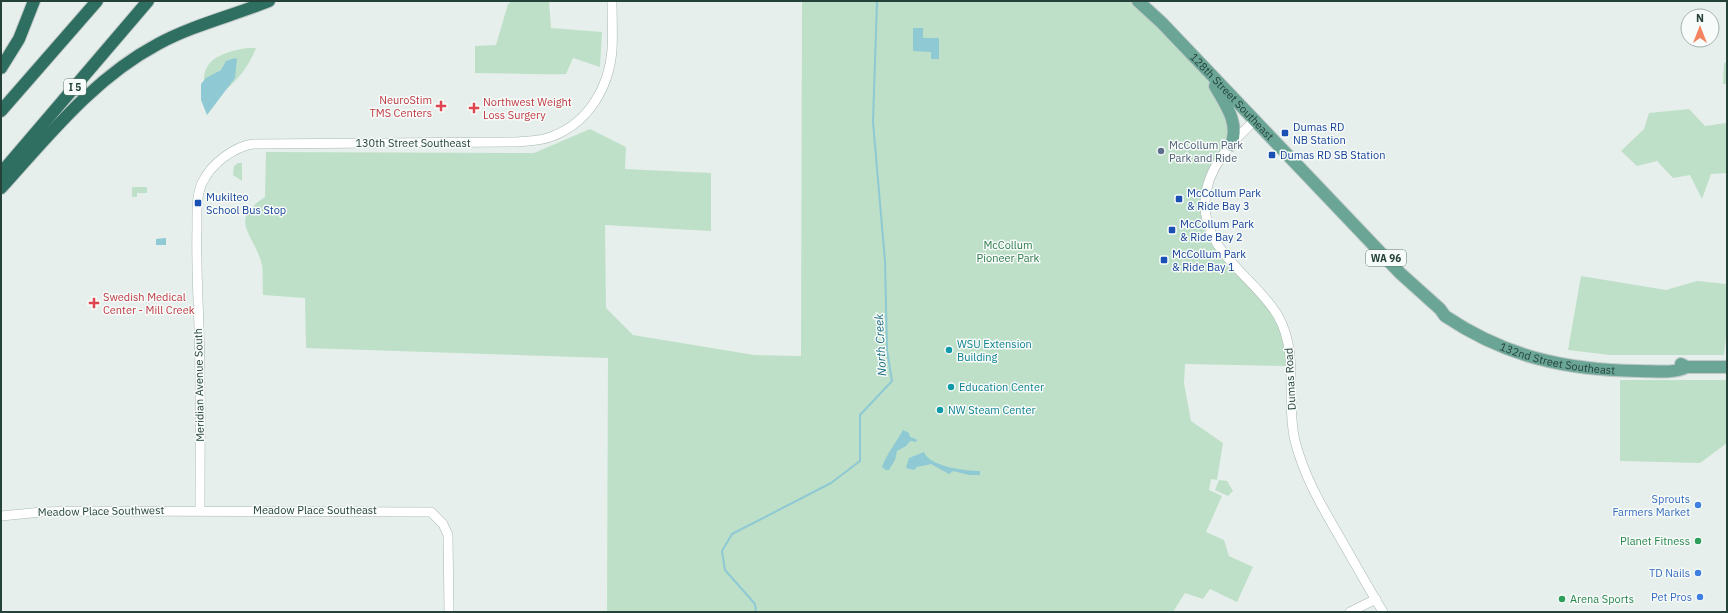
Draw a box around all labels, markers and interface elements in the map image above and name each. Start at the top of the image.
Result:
north arrow [1680,8,1720,48]
text: N [1696,11,1704,25]
street label: 128th Street Southeast [1187,50,1277,143]
road number: I 5 [64,79,86,95]
place label: NeuroStim TMS Centers [369,93,432,120]
place label: Northwest Weight Loss Surgery [483,95,572,122]
marker: NeuroStim TMS Centers [435,100,447,112]
marker: Northwest Weight Loss Surgery [468,102,480,114]
place label: Dumas RD NB Station [1293,120,1346,147]
marker: Dumas RD NB Station [1280,128,1290,138]
street label: 130th Street Southeast [355,136,471,150]
place label: McCollum Park Park and Ride [1169,138,1243,165]
marker: McCollum Park Park and Ride [1156,146,1166,156]
place label: Dumas RD SB Station [1280,148,1385,162]
marker: Dumas RD SB Station [1267,150,1277,160]
place label: McCollum Park & Ride Bay 3 [1187,186,1261,213]
place label: Mukilteo School Bus Stop [206,190,286,217]
marker: McCollum Park & Ride Bay 3 [1174,194,1184,204]
marker: Mukilteo School Bus Stop [193,198,203,208]
place label: McCollum Park & Ride Bay 2 [1180,217,1254,244]
marker: McCollum Park & Ride Bay 2 [1167,225,1177,235]
park label: McCollum Pioneer Park [977,238,1040,265]
place label: McCollum Park & Ride Bay 1 [1172,247,1246,274]
road number: WA 96 [1366,250,1406,266]
marker: McCollum Park & Ride Bay 1 [1159,255,1169,265]
place label: Swedish Medical Center - Mill Creek [103,290,195,317]
marker: Swedish Medical Center - Mill Creek [88,297,100,309]
water label: North Creek [871,313,889,377]
street label: Meridian Avenue South [191,328,207,442]
place label: WSU Extension Building [957,337,1032,364]
street label: 132nd Street Southeast [1498,339,1616,377]
marker: WSU Extension Building [944,345,954,355]
street label: Dumas Road [1281,347,1299,411]
place label: Education Center [959,380,1044,394]
marker: Education Center [946,382,956,392]
place label: NW Steam Center [948,403,1036,417]
marker: NW Steam Center [935,405,945,415]
place label: Sprouts Farmers Market [1612,492,1690,519]
marker: Sprouts Farmers Market [1693,500,1703,510]
street label: Meadow Place Southwest [38,503,164,519]
street label: Meadow Place Southeast [253,503,377,517]
place label: Planet Fitness [1620,534,1690,548]
marker: Planet Fitness [1693,536,1703,546]
place label: TD Nails [1649,566,1690,580]
marker: TD Nails [1693,568,1703,578]
place label: Pet Pros [1651,590,1692,604]
place label: Arena Sports [1570,592,1634,606]
marker: Pet Pros [1695,592,1705,602]
marker: Arena Sports [1557,594,1567,604]

